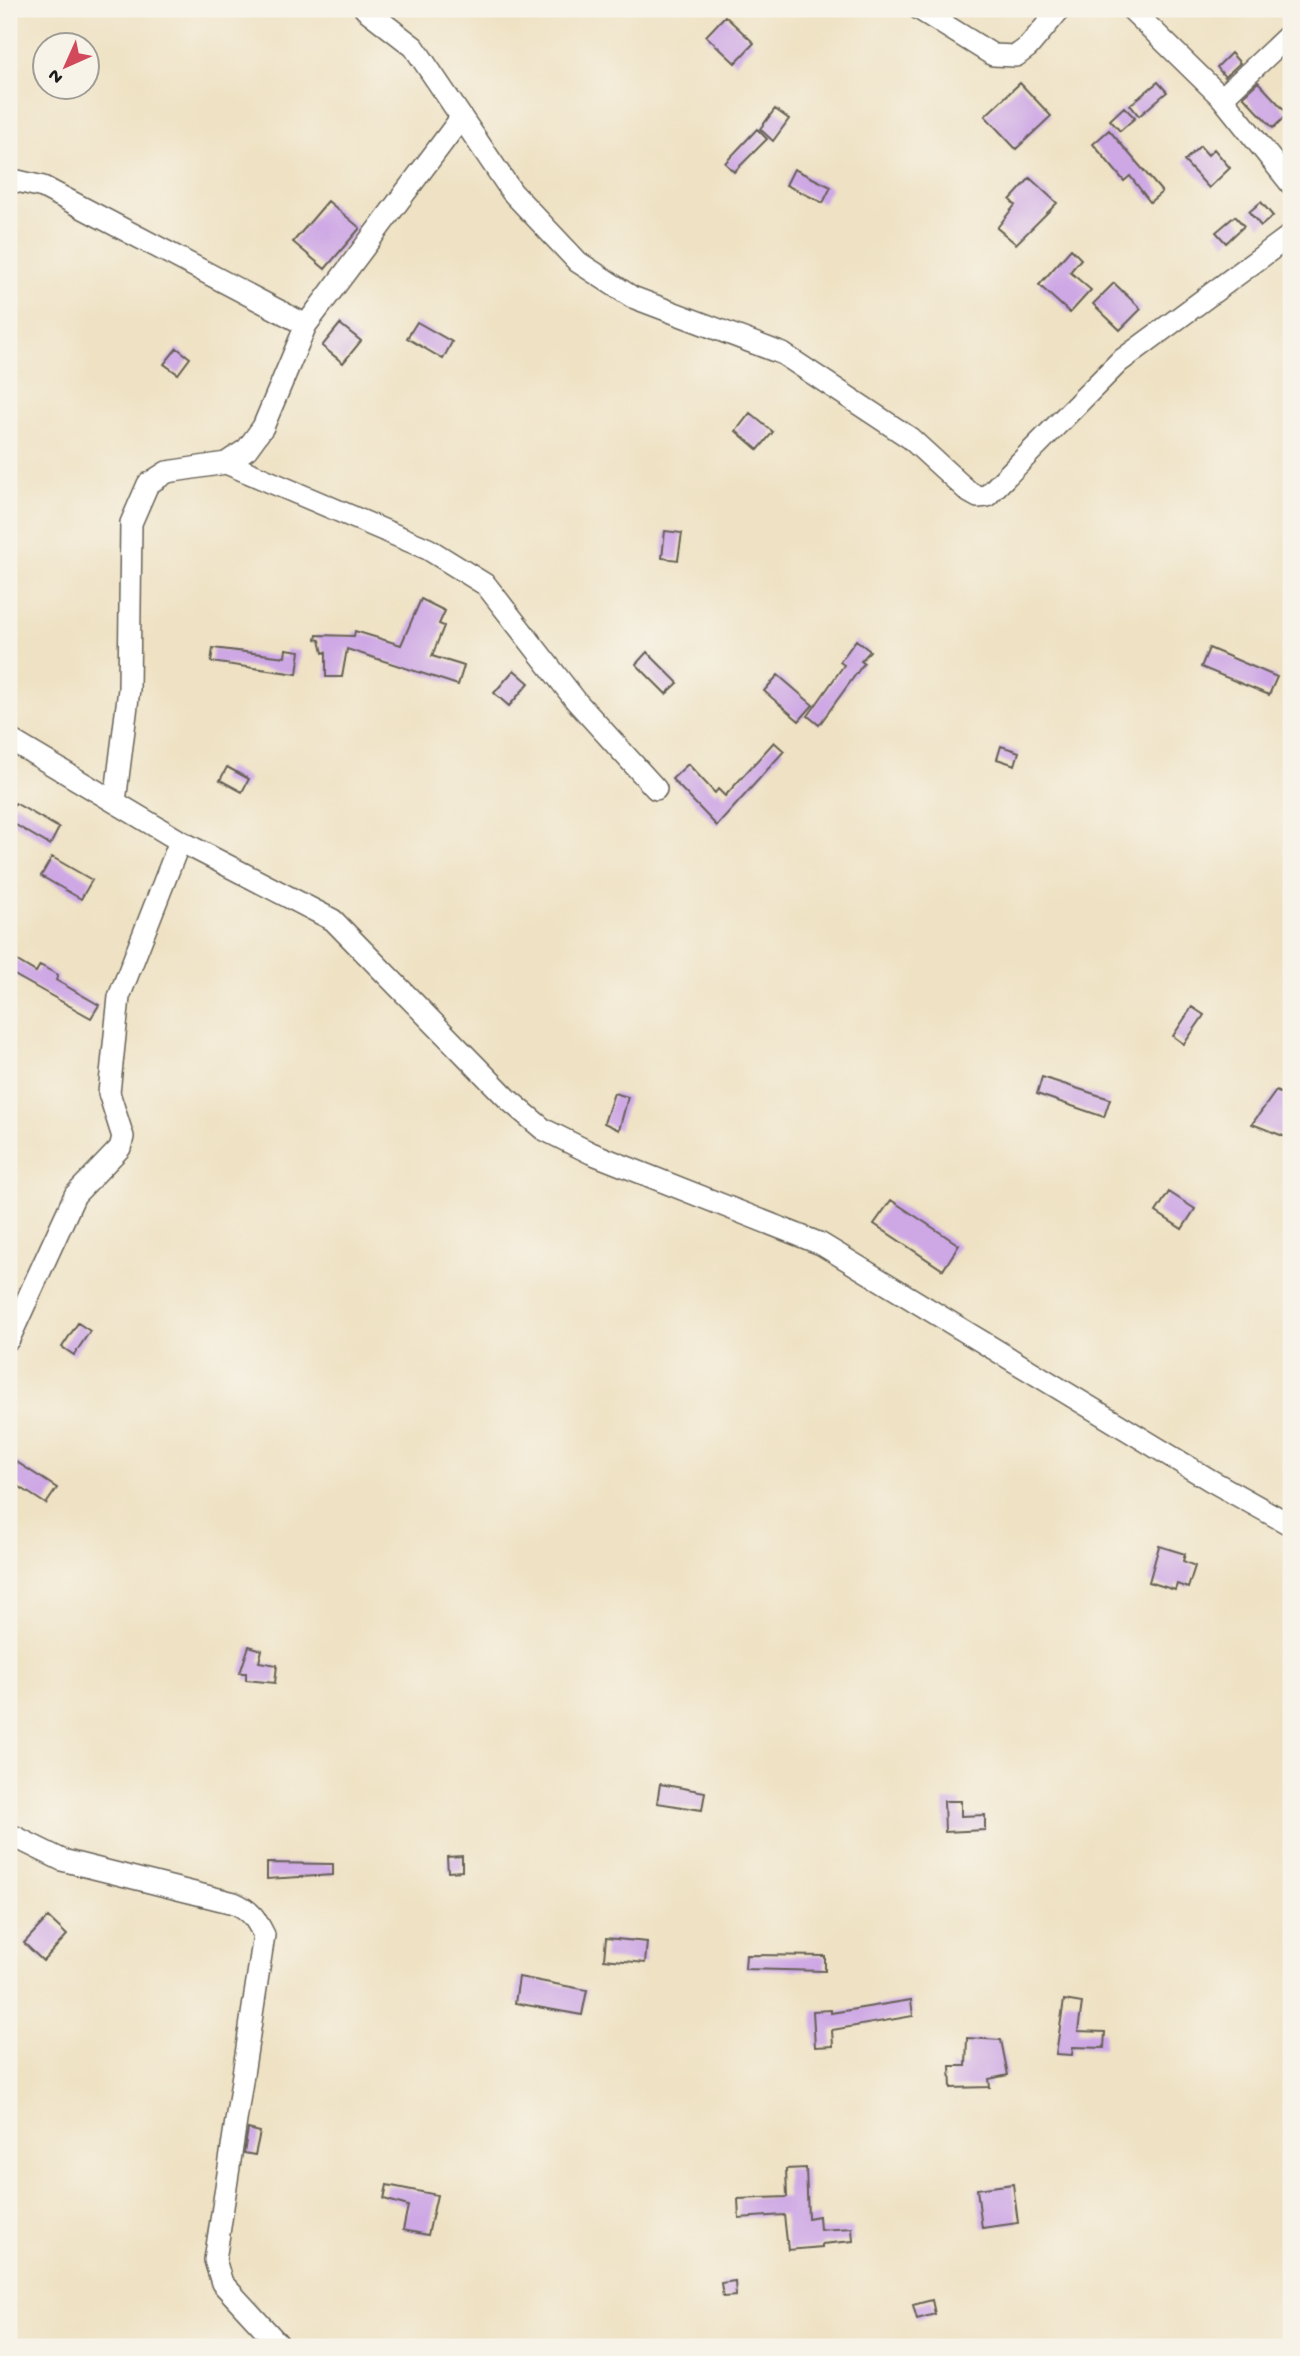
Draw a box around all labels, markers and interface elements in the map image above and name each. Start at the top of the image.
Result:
north arrow [32,32,102,102]
text: N [44,63,69,88]

